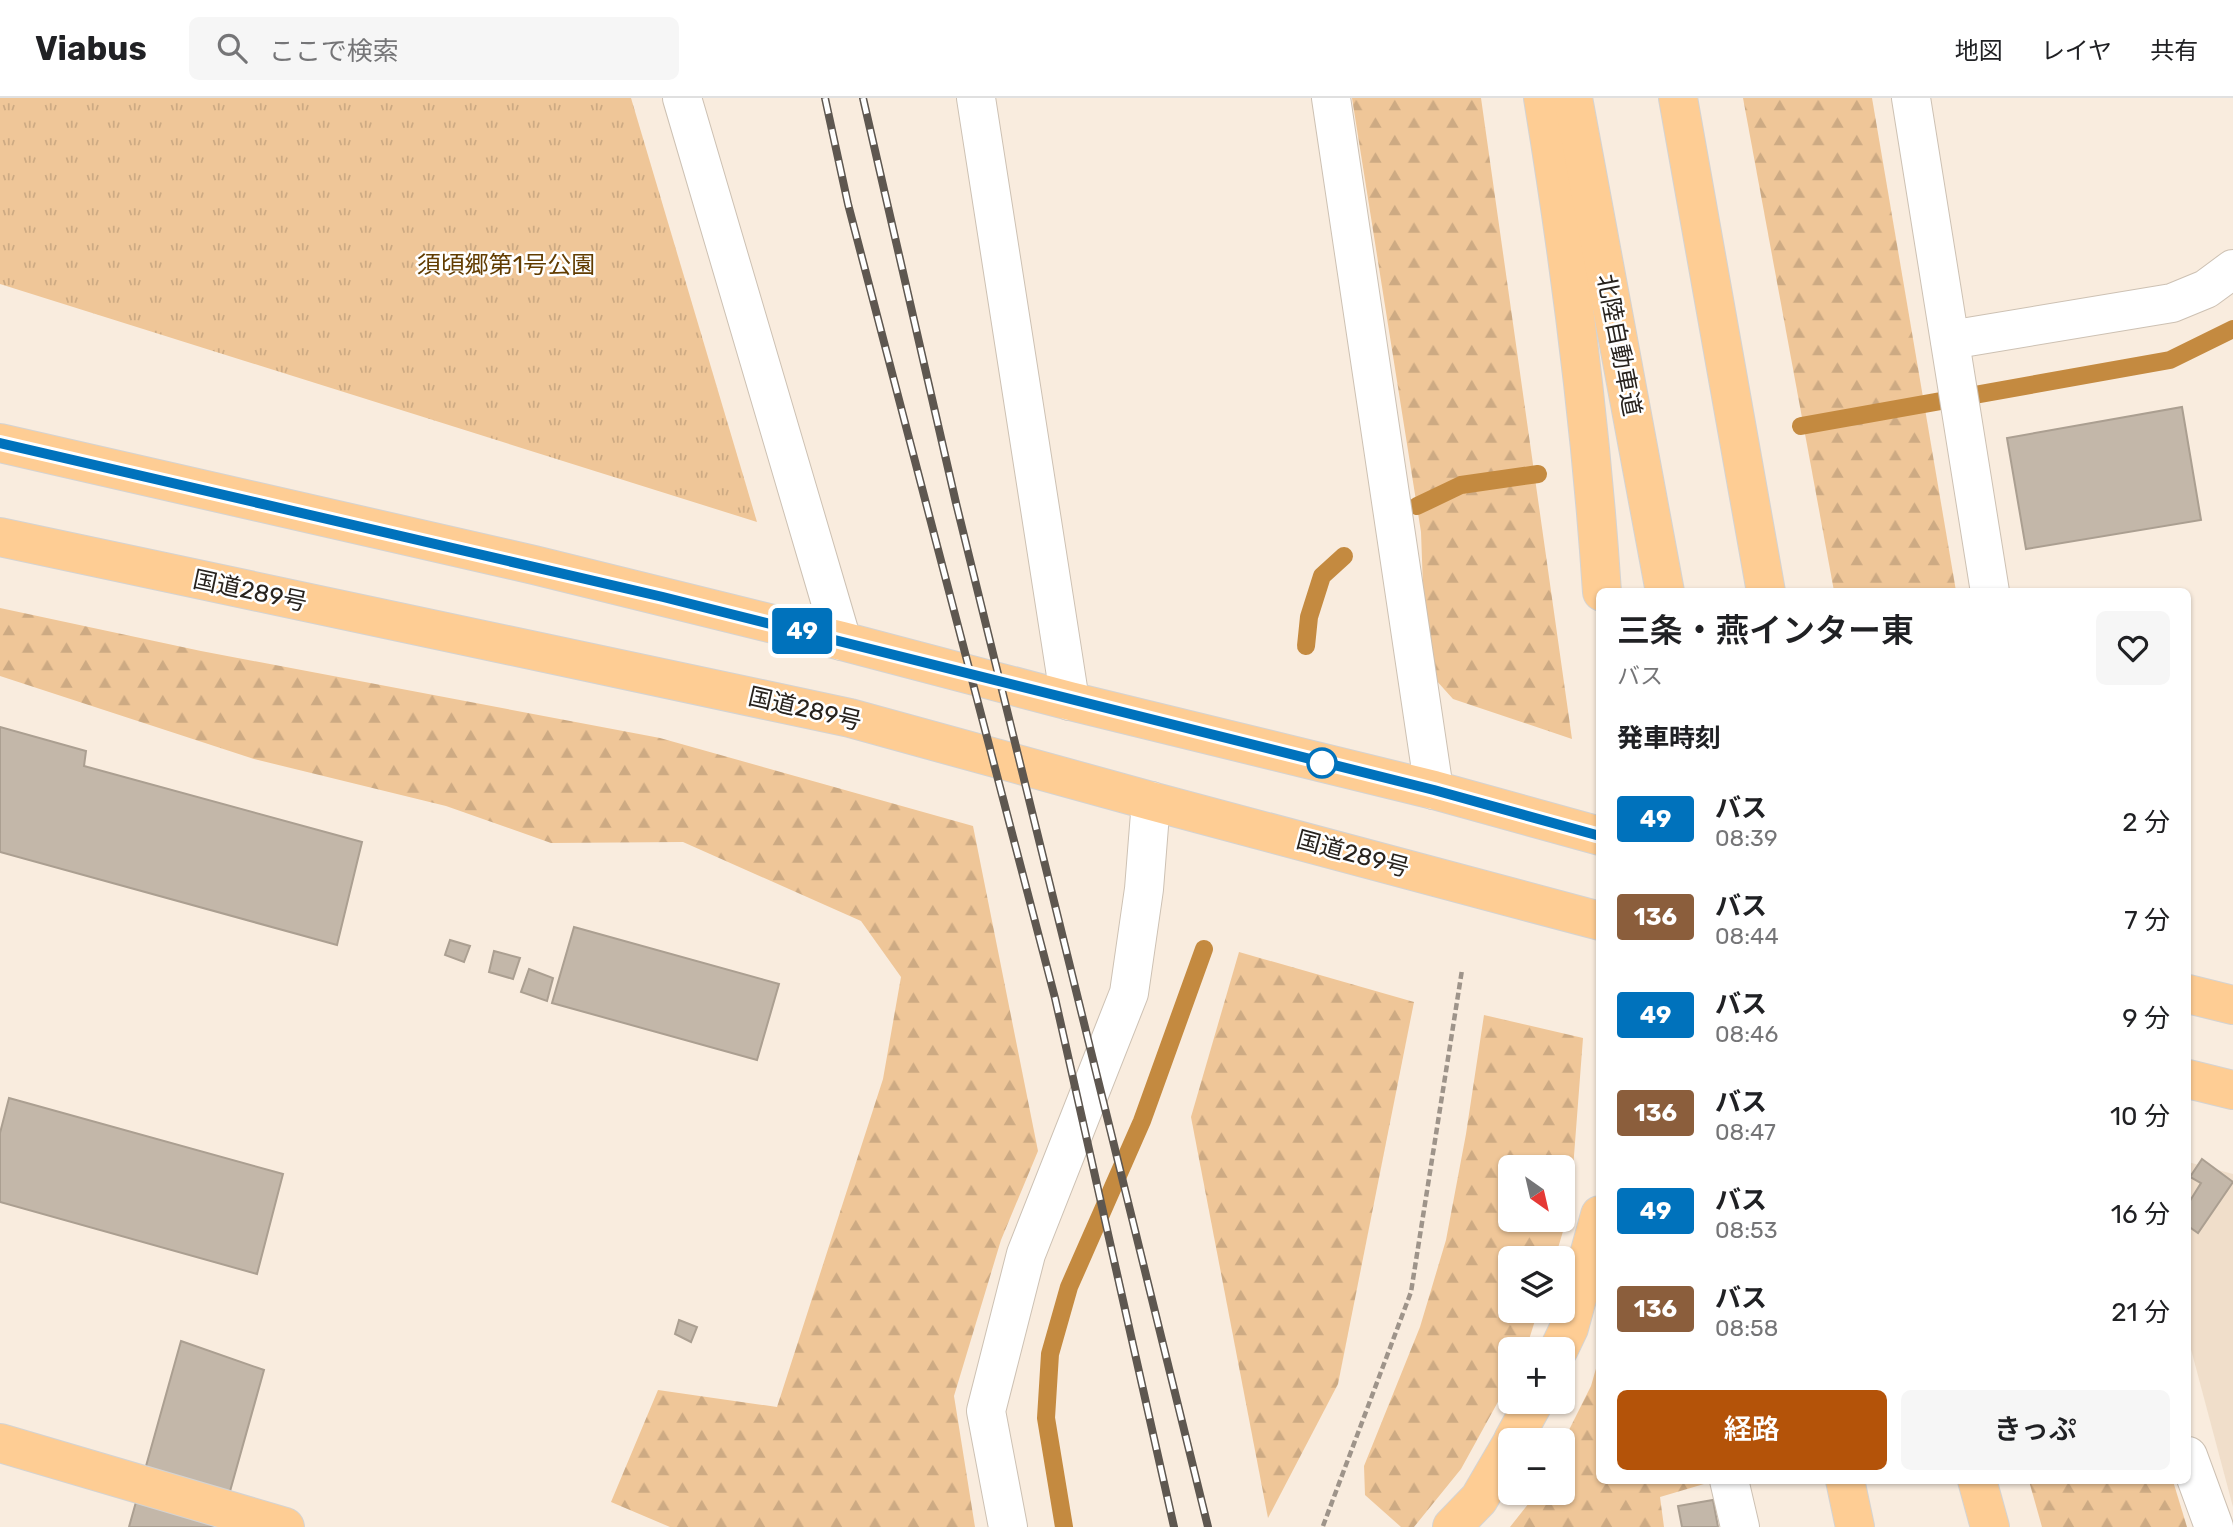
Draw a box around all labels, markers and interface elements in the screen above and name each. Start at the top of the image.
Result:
search box [189,17,679,80]
text: Viabus [35,29,147,68]
icon: search [213,29,251,67]
text: ここで検索 [269,36,399,67]
text: 地図 [1955,37,2003,65]
text: レイヤ [2041,37,2112,65]
text: 共有 [2150,37,2198,65]
park label: 須頃郷第1号公園 [417,251,595,279]
street label: 北陸自動車道 [1592,272,1646,418]
street label: 国道289号 [191,565,309,617]
line badge: 49 [770,608,834,654]
text: 三条・燕インター東 [1617,611,1914,650]
button: heart [2096,611,2170,685]
text: 49 [786,617,818,645]
text: バス [1617,662,1663,690]
street label: 国道289号 [746,682,864,736]
text: 発車時刻 [1617,723,1721,754]
unlabelled marker [1307,748,1337,778]
text: バス [1715,793,1767,824]
text: 49 [1640,805,1671,833]
text: 2 分 [2122,807,2170,838]
text: 08:39 [1715,824,1778,852]
street label: 国道289号 [1294,826,1412,882]
text: バス [1715,891,1767,922]
text: 136 [1634,903,1677,931]
text: 7 分 [2124,905,2170,936]
text: 08:44 [1715,922,1779,950]
text: バス [1715,989,1767,1020]
text: 49 [1640,1001,1671,1029]
text: 9 分 [2122,1003,2170,1034]
text: 08:46 [1715,1020,1778,1048]
text: バス [1715,1087,1767,1118]
text: 136 [1634,1099,1677,1127]
text: 10 分 [2110,1101,2170,1132]
text: 08:47 [1715,1118,1776,1146]
north arrow [1498,1155,1575,1232]
map controls [1498,1155,1575,1505]
text: バス [1715,1185,1767,1216]
text: 49 [1640,1197,1671,1225]
text: 16 分 [2111,1199,2170,1230]
text: 08:53 [1715,1216,1778,1244]
button: layers [1498,1246,1575,1323]
text: バス [1715,1283,1767,1314]
text: 136 [1634,1295,1677,1323]
text: 21 分 [2111,1297,2170,1328]
text: 08:58 [1715,1314,1778,1342]
button: + [1498,1337,1575,1414]
button: 経路 [1617,1390,1887,1470]
button: きっぷ [1901,1390,2170,1470]
button: − [1498,1428,1575,1505]

